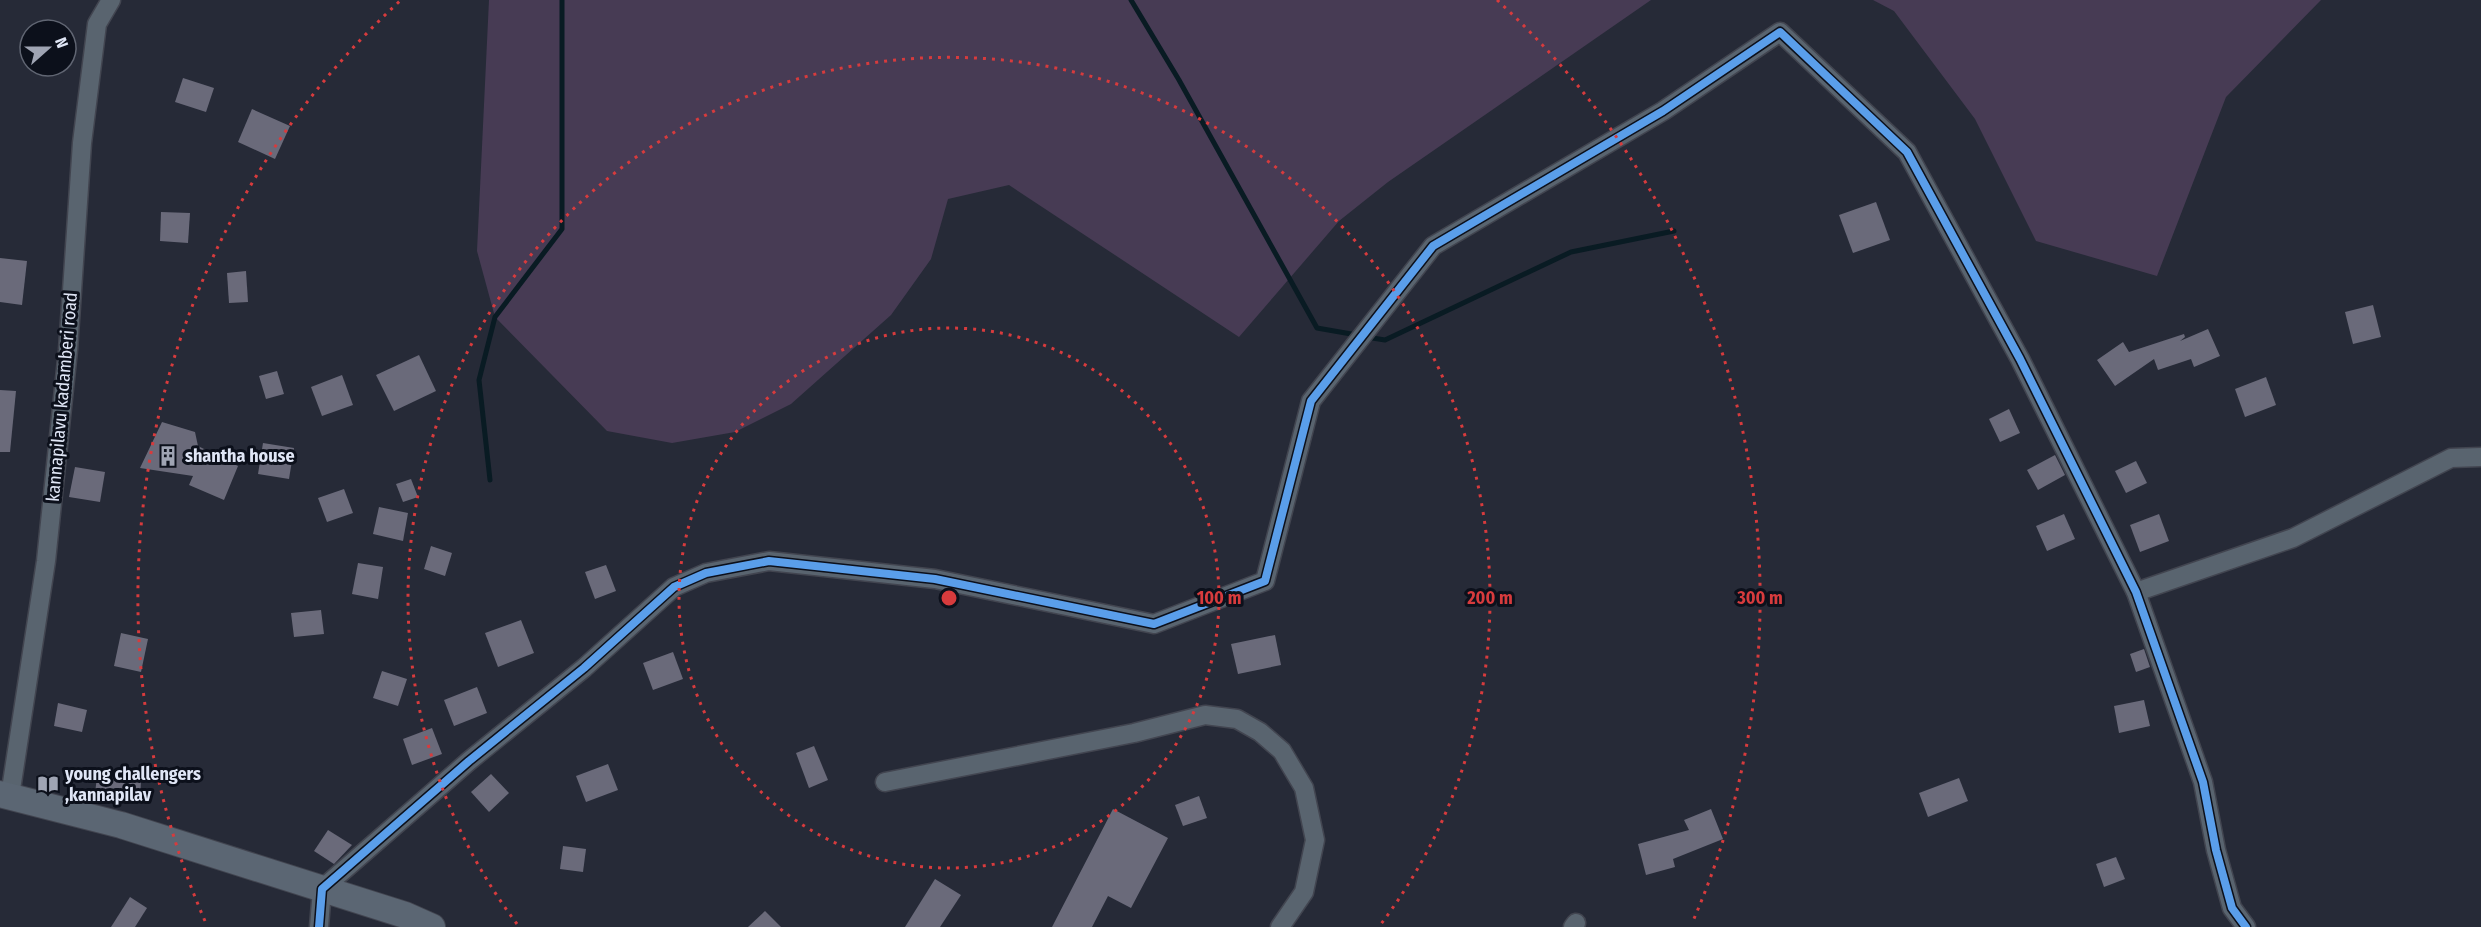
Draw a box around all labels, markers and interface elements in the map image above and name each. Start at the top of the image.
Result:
north arrow [18,18,78,78]
text: N [51,35,72,51]
street label: kannapilavu kadamberi road [42,291,82,503]
building icon: shantha house [156,444,180,468]
place label: shantha house [185,445,295,467]
text: 100 m [1197,587,1241,609]
text: 200 m [1466,587,1513,609]
text: 300 m [1736,587,1783,609]
centre of rings [939,588,959,608]
place label: young challengers ,kannapilav [64,763,201,806]
library icon: young challengers ,kannapilav [36,772,60,796]

